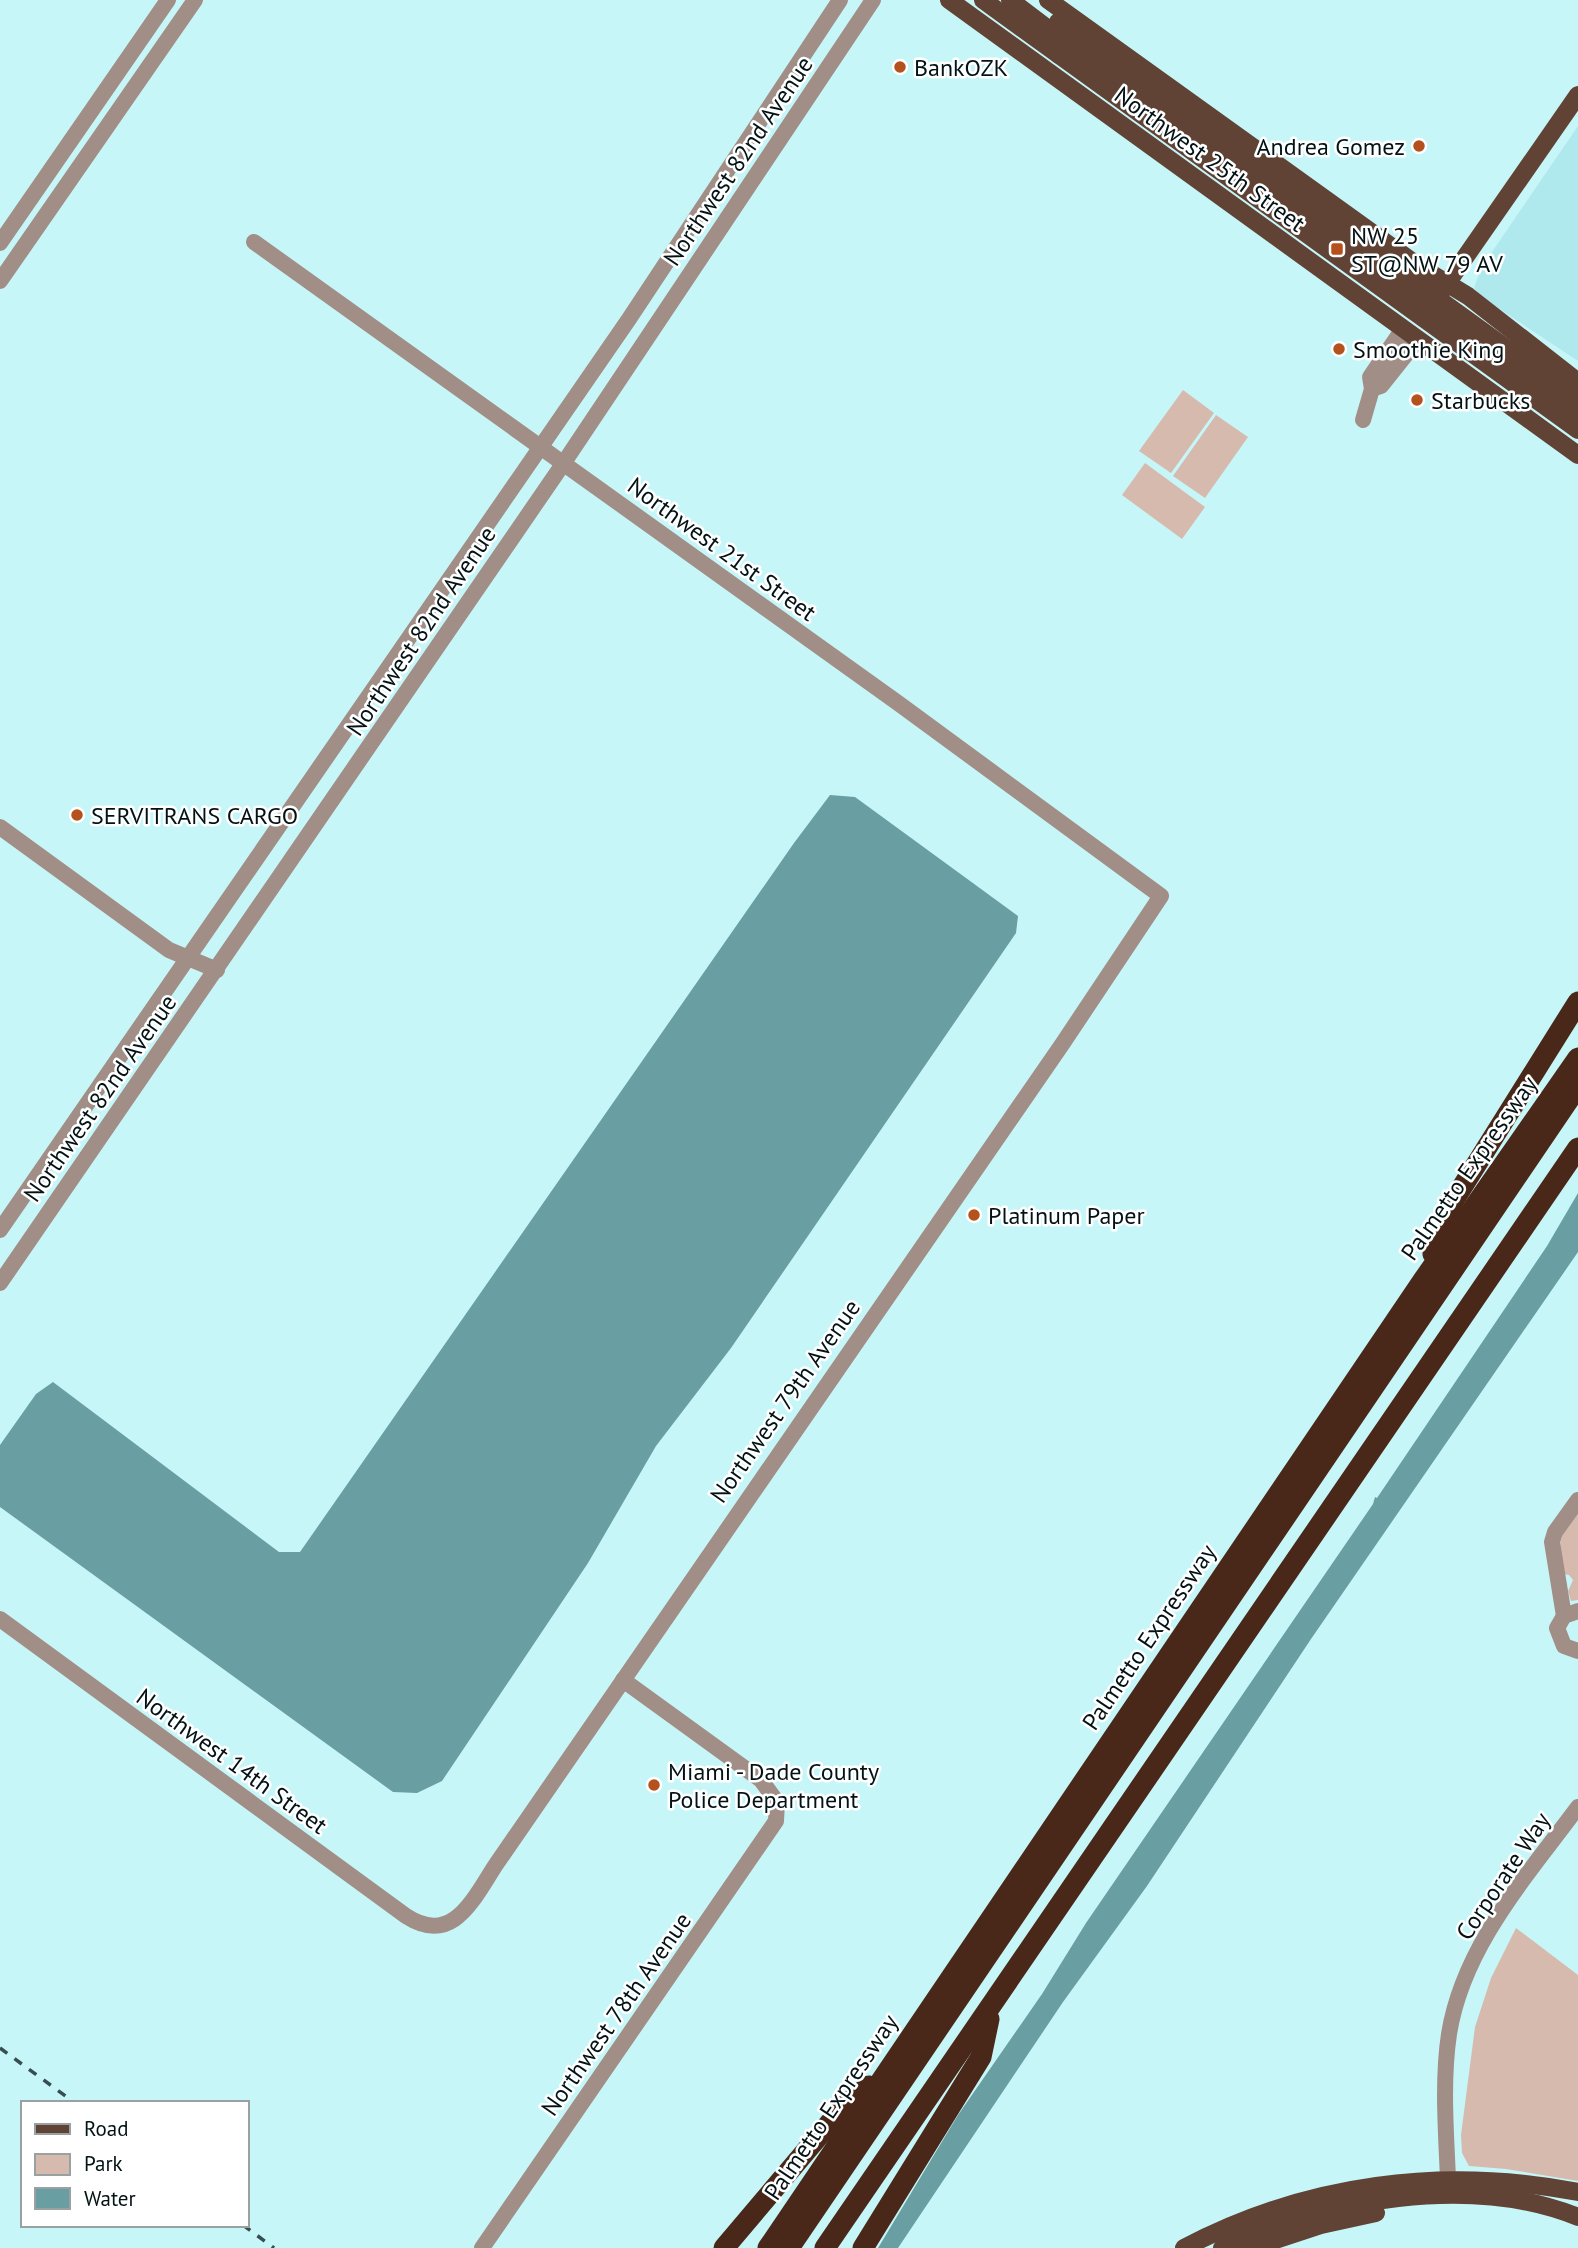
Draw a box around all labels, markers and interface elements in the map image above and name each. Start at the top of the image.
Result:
street label: Northwest 82nd Avenue [656,50,820,272]
place label: BankOZK [914,52,1008,83]
marker: BankOZK [892,59,908,75]
street label: Northwest 25th Street [1108,79,1312,239]
place label: Andrea Gomez [1257,131,1405,162]
marker: Andrea Gomez [1411,138,1427,154]
place label: NW 25 ST@NW 79 AV [1351,220,1503,279]
marker: NW 25 ST@NW 79 AV [1329,241,1345,257]
place label: Smoothie King [1353,334,1504,365]
marker: Smoothie King [1331,341,1347,357]
place label: Starbucks [1431,385,1530,416]
marker: Starbucks [1409,392,1425,408]
street label: Northwest 21st Street [622,470,822,628]
street label: Northwest 82nd Avenue [339,520,503,742]
place label: SERVITRANS CARGO [91,800,298,831]
marker: SERVITRANS CARGO [69,807,85,823]
street label: Northwest 82nd Avenue [17,988,183,1208]
street label: Palmetto Expressway [1394,1070,1544,1266]
place label: Platinum Paper [988,1200,1145,1231]
marker: Platinum Paper [966,1207,982,1223]
street label: Northwest 79th Avenue [703,1293,867,1509]
street label: Palmetto Expressway [1075,1538,1223,1736]
street label: Northwest 14th Street [130,1681,334,1841]
place label: Miami - Dade County Police Department [668,1756,879,1815]
marker: Miami - Dade County Police Department [646,1777,662,1793]
street label: Corporate Way [1449,1806,1557,1946]
street label: Northwest 78th Avenue [534,1906,698,2122]
street label: Palmetto Expressway [757,2008,905,2206]
legend [21,2101,248,2227]
text: Road [84,2115,128,2142]
text: Park [84,2150,123,2177]
text: Water [84,2185,136,2212]

